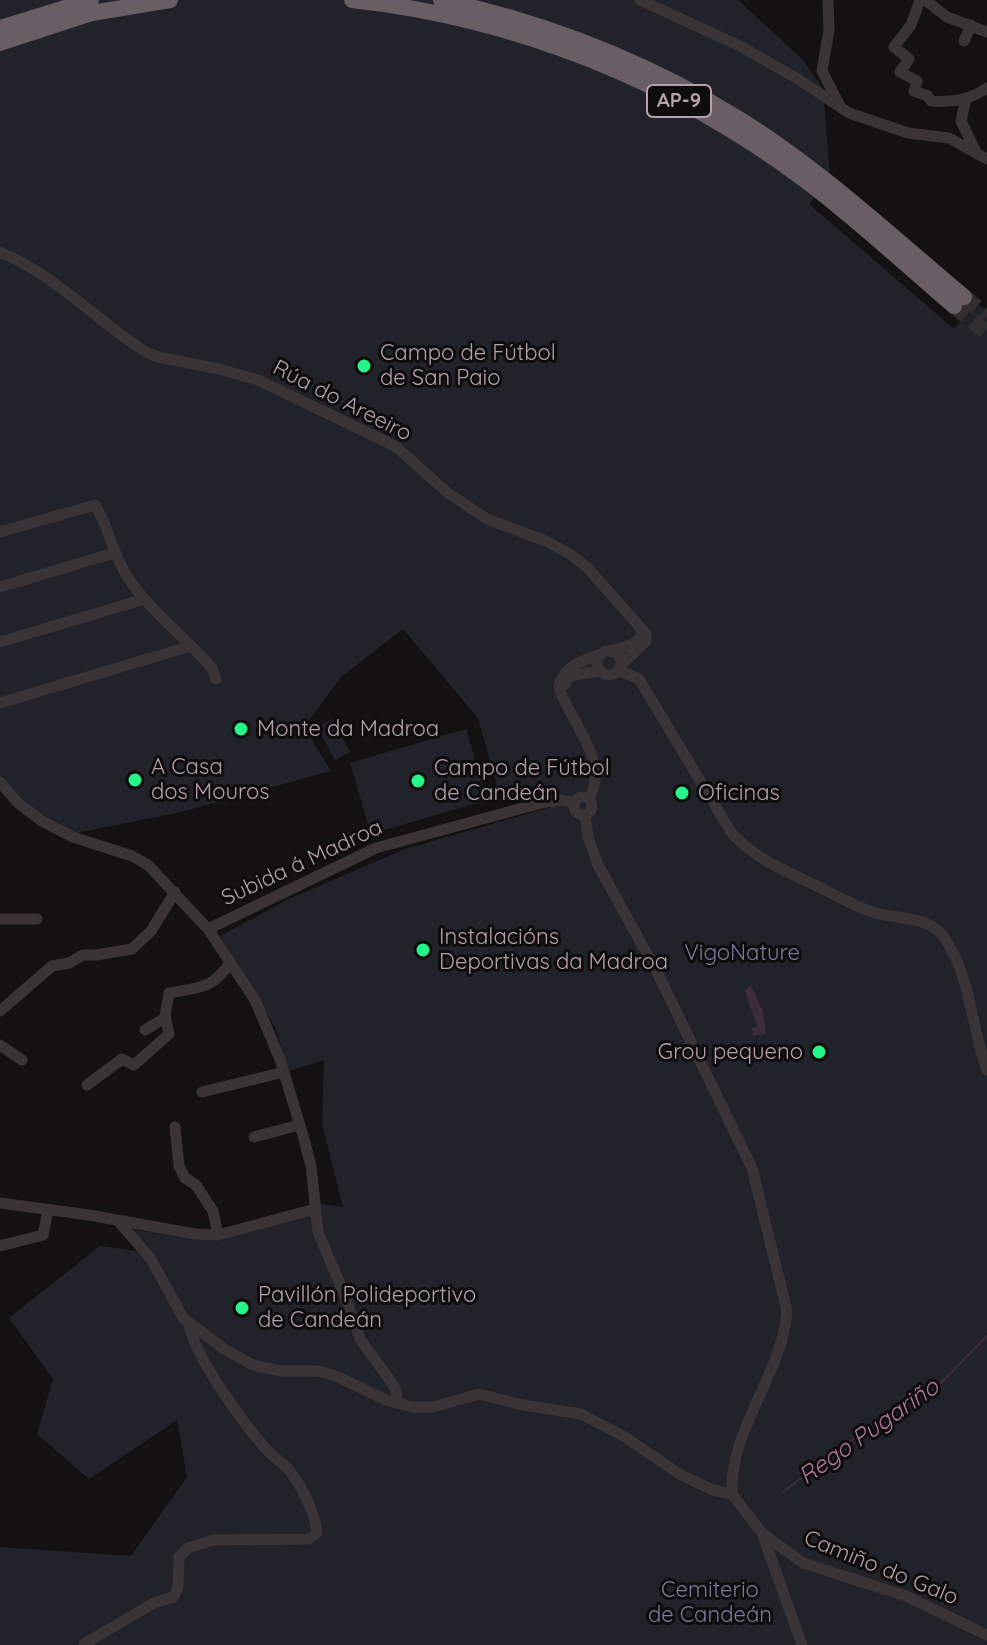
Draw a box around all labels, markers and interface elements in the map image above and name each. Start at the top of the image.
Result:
road number: AP-9 [647,85,711,117]
place label: Campo de Fútbol de San Paio [380,340,556,392]
street label: Rúa do Areeiro [268,355,416,447]
marker: Campo de Fútbol de San Paio [355,357,373,375]
place label: Monte da Madroa [257,716,439,742]
marker: Monte da Madroa [232,720,250,738]
place label: A Casa dos Mouros [151,754,270,806]
place label: Campo de Fútbol de Candeán [434,755,610,806]
marker: A Casa dos Mouros [126,771,144,789]
marker: Campo de Fútbol de Candeán [409,772,427,790]
place label: Oficinas [698,780,780,806]
marker: Oficinas [673,784,691,802]
street label: Subida á Madroa [217,814,387,912]
place label: Instalacións Deportivas da Madroa [439,924,668,976]
park label: VigoNature [684,940,800,966]
marker: Instalacións Deportivas da Madroa [414,941,432,959]
place label: Grou pequeno [658,1039,803,1065]
marker: Grou pequeno [810,1043,828,1061]
place label: Pavillón Polideportivo de Candeán [258,1282,476,1334]
marker: Pavillón Polideportivo de Candeán [233,1299,251,1317]
water label: Rego Pugariño [793,1373,945,1491]
street label: Camiño do Galo [800,1525,962,1611]
park label: Cemiterio de Candeán [648,1577,772,1628]

